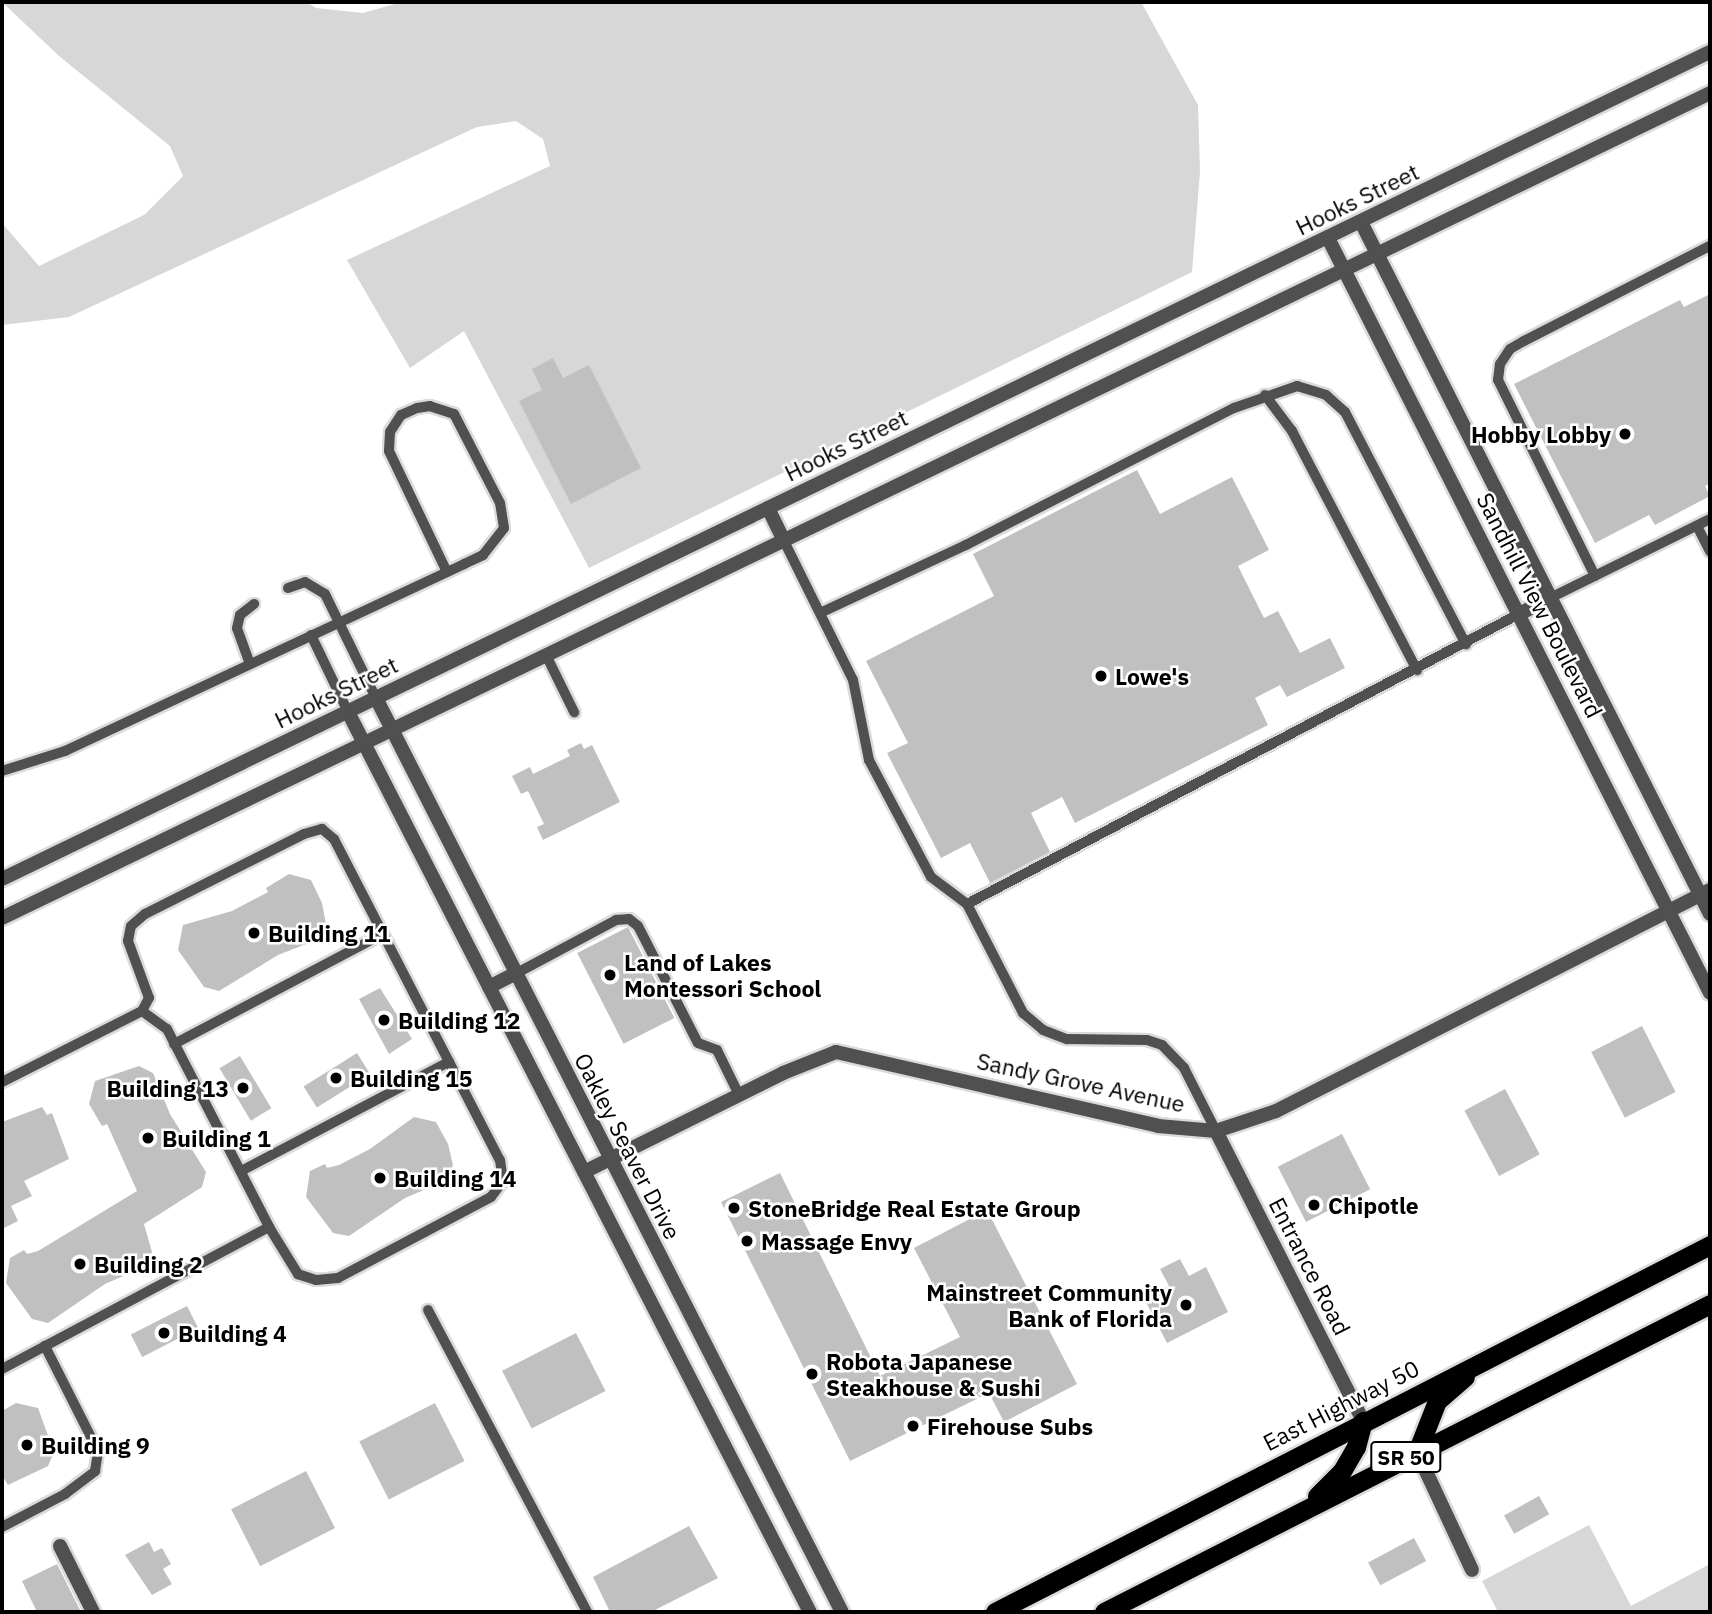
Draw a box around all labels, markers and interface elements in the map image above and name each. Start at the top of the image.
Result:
street label: Hooks Street [1291,157,1423,241]
street label: Hooks Street [780,403,912,487]
place label: Hobby Lobby [1471,420,1611,448]
marker: Hobby Lobby [1617,426,1633,442]
street label: Sandhill View Boulevard [1471,488,1609,722]
street label: Hooks Street [270,650,402,734]
place label: Lowe's [1115,662,1189,690]
marker: Lowe's [1093,668,1109,684]
place label: Building 11 [268,919,391,947]
marker: Building 11 [246,925,262,941]
place label: Land of Lakes Montessori School [624,948,821,1002]
marker: Land of Lakes Montessori School [602,967,618,983]
place label: Building 12 [398,1006,521,1034]
marker: Building 12 [376,1012,392,1028]
street label: Sandy Grove Avenue [974,1046,1188,1118]
street label: Oakley Seaver Drive [569,1048,687,1244]
place label: Building 15 [350,1064,473,1092]
marker: Building 15 [328,1070,344,1086]
place label: Building 13 [106,1074,229,1102]
marker: Building 13 [235,1080,251,1096]
place label: Building 1 [162,1124,271,1152]
marker: Building 1 [140,1130,156,1146]
place label: Building 14 [394,1164,517,1192]
marker: Building 14 [372,1170,388,1186]
place label: Chipotle [1328,1191,1419,1219]
street label: Entrance Road [1264,1193,1356,1339]
place label: StoneBridge Real Estate Group [748,1194,1081,1222]
marker: Chipotle [1306,1197,1322,1213]
marker: StoneBridge Real Estate Group [726,1200,742,1216]
place label: Massage Envy [761,1227,912,1255]
marker: Massage Envy [739,1233,755,1249]
place label: Building 2 [94,1250,203,1278]
marker: Building 2 [72,1256,88,1272]
place label: Mainstreet Community Bank of Florida [926,1278,1172,1332]
marker: Mainstreet Community Bank of Florida [1178,1297,1194,1313]
place label: Building 4 [178,1319,287,1347]
marker: Building 4 [156,1325,172,1341]
place label: Robota Japanese Steakhouse & Sushi [826,1347,1041,1401]
street label: East Highway 50 [1258,1354,1424,1456]
marker: Robota Japanese Steakhouse & Sushi [804,1366,820,1382]
place label: Firehouse Subs [927,1412,1093,1440]
marker: Firehouse Subs [905,1418,921,1434]
place label: Building 9 [41,1431,150,1459]
marker: Building 9 [19,1437,35,1453]
road number: SR 50 [1369,1440,1443,1474]

